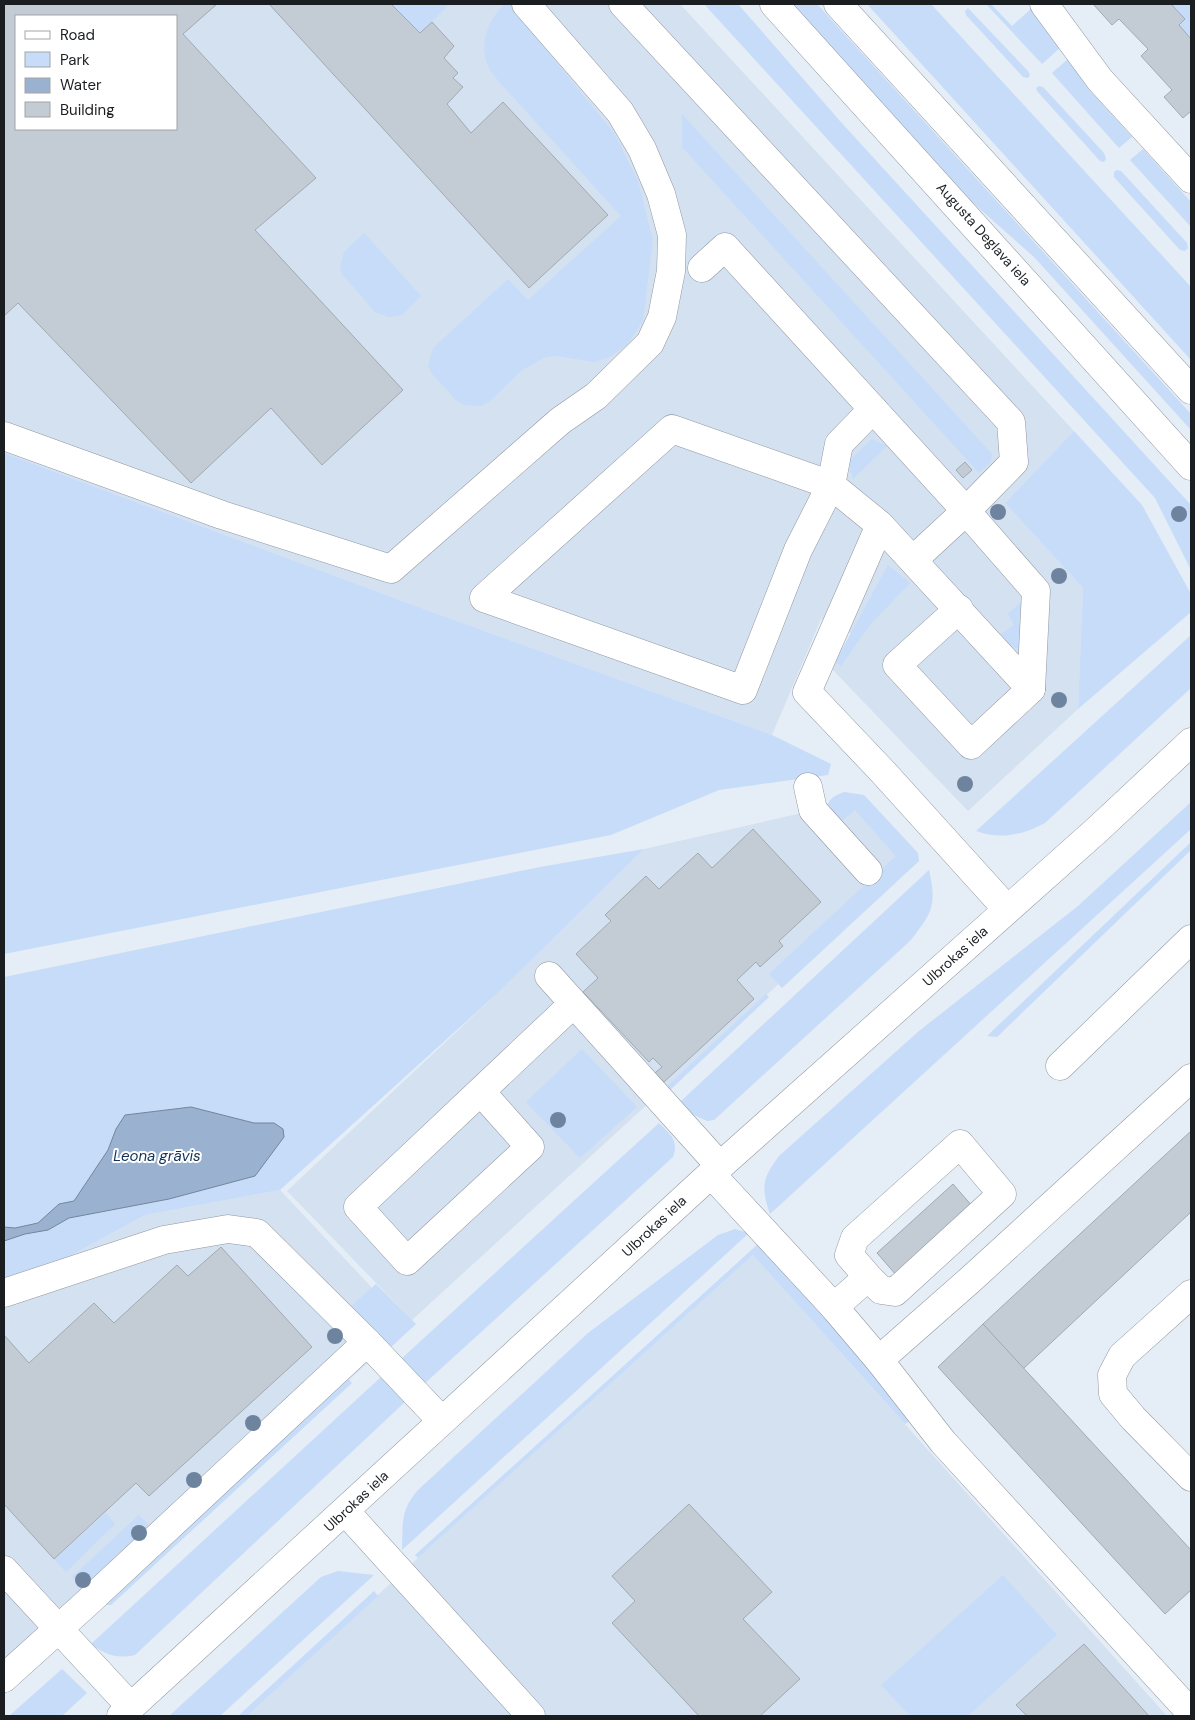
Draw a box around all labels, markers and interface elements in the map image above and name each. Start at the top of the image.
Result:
legend [15,15,178,130]
text: Road [60,25,95,45]
text: Park [60,50,90,70]
text: Water [60,75,102,95]
text: Building [60,100,115,120]
street label: Augusta Deglava iela [933,179,1035,289]
street label: Ulbrokas iela [919,922,991,990]
water label: Leona grāvis [113,1146,201,1166]
street label: Ulbrokas iela [618,1192,690,1260]
street label: Ulbrokas iela [320,1467,392,1535]

